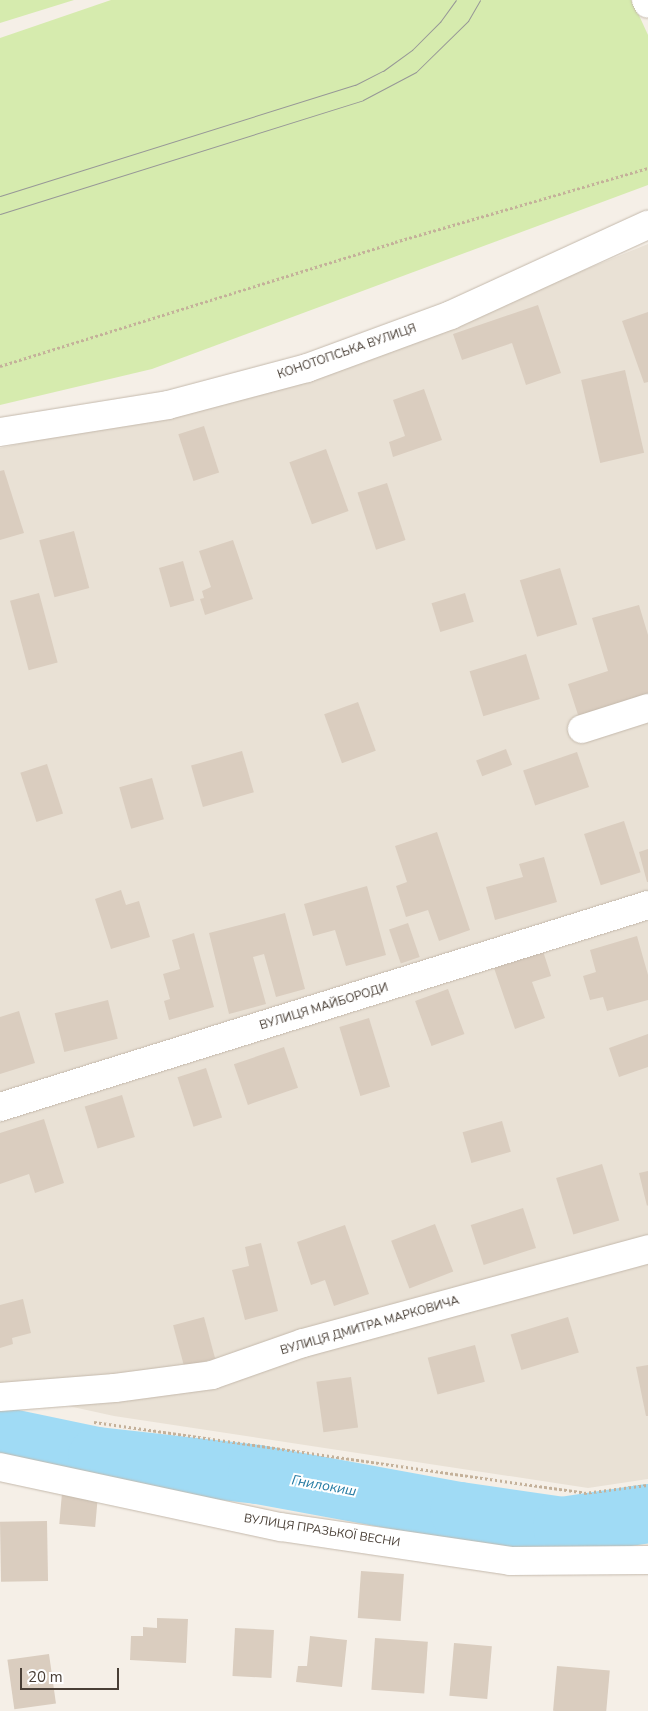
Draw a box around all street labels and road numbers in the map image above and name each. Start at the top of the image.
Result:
street label: КОНОТОПСЬКА ВУЛИЦЯ [276,321,418,383]
street label: ВУЛИЦЯ МАЙБОРОДИ [258,981,390,1033]
street label: ВУЛИЦЯ ДМИТРА МАРКОВИЧА [279,1294,461,1358]
street label: ВУЛИЦЯ ПРАЗЬКОЇ ВЕСНИ [243,1512,401,1550]

